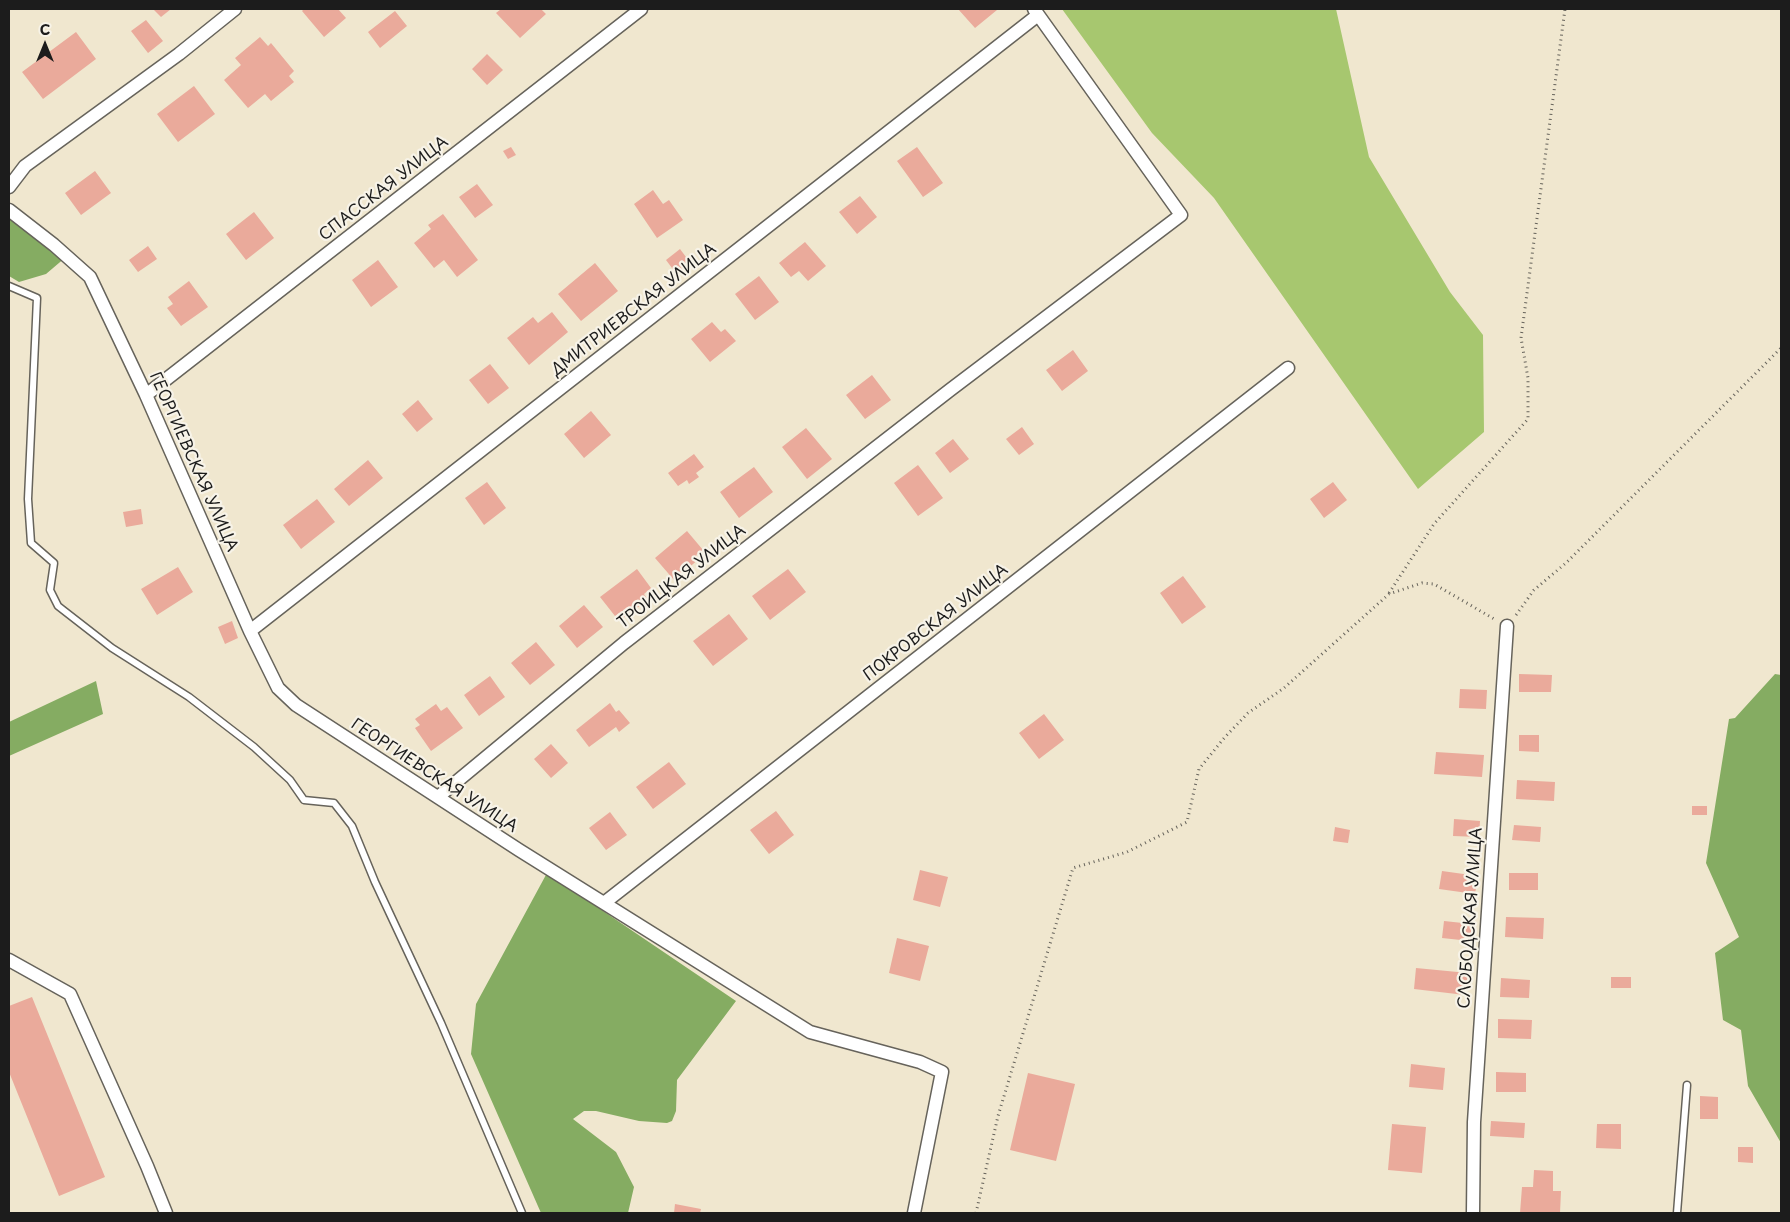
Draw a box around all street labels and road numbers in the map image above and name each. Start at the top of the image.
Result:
street label: СПАССКАЯ УЛИЦА [316,133,452,245]
street label: ДМИТРИЕВСКАЯ УЛИЦА [548,240,720,380]
street label: ГЕОРГИЕВСКАЯ УЛИЦА [145,369,241,555]
street label: ТРОИЦКАЯ УЛИЦА [614,521,750,633]
street label: ПОКРОВСКАЯ УЛИЦА [860,561,1012,685]
street label: ГЕОРГИЕВСКАЯ УЛИЦА [347,715,521,837]
street label: СЛОБОДСКАЯ УЛИЦА [1455,827,1487,1009]

